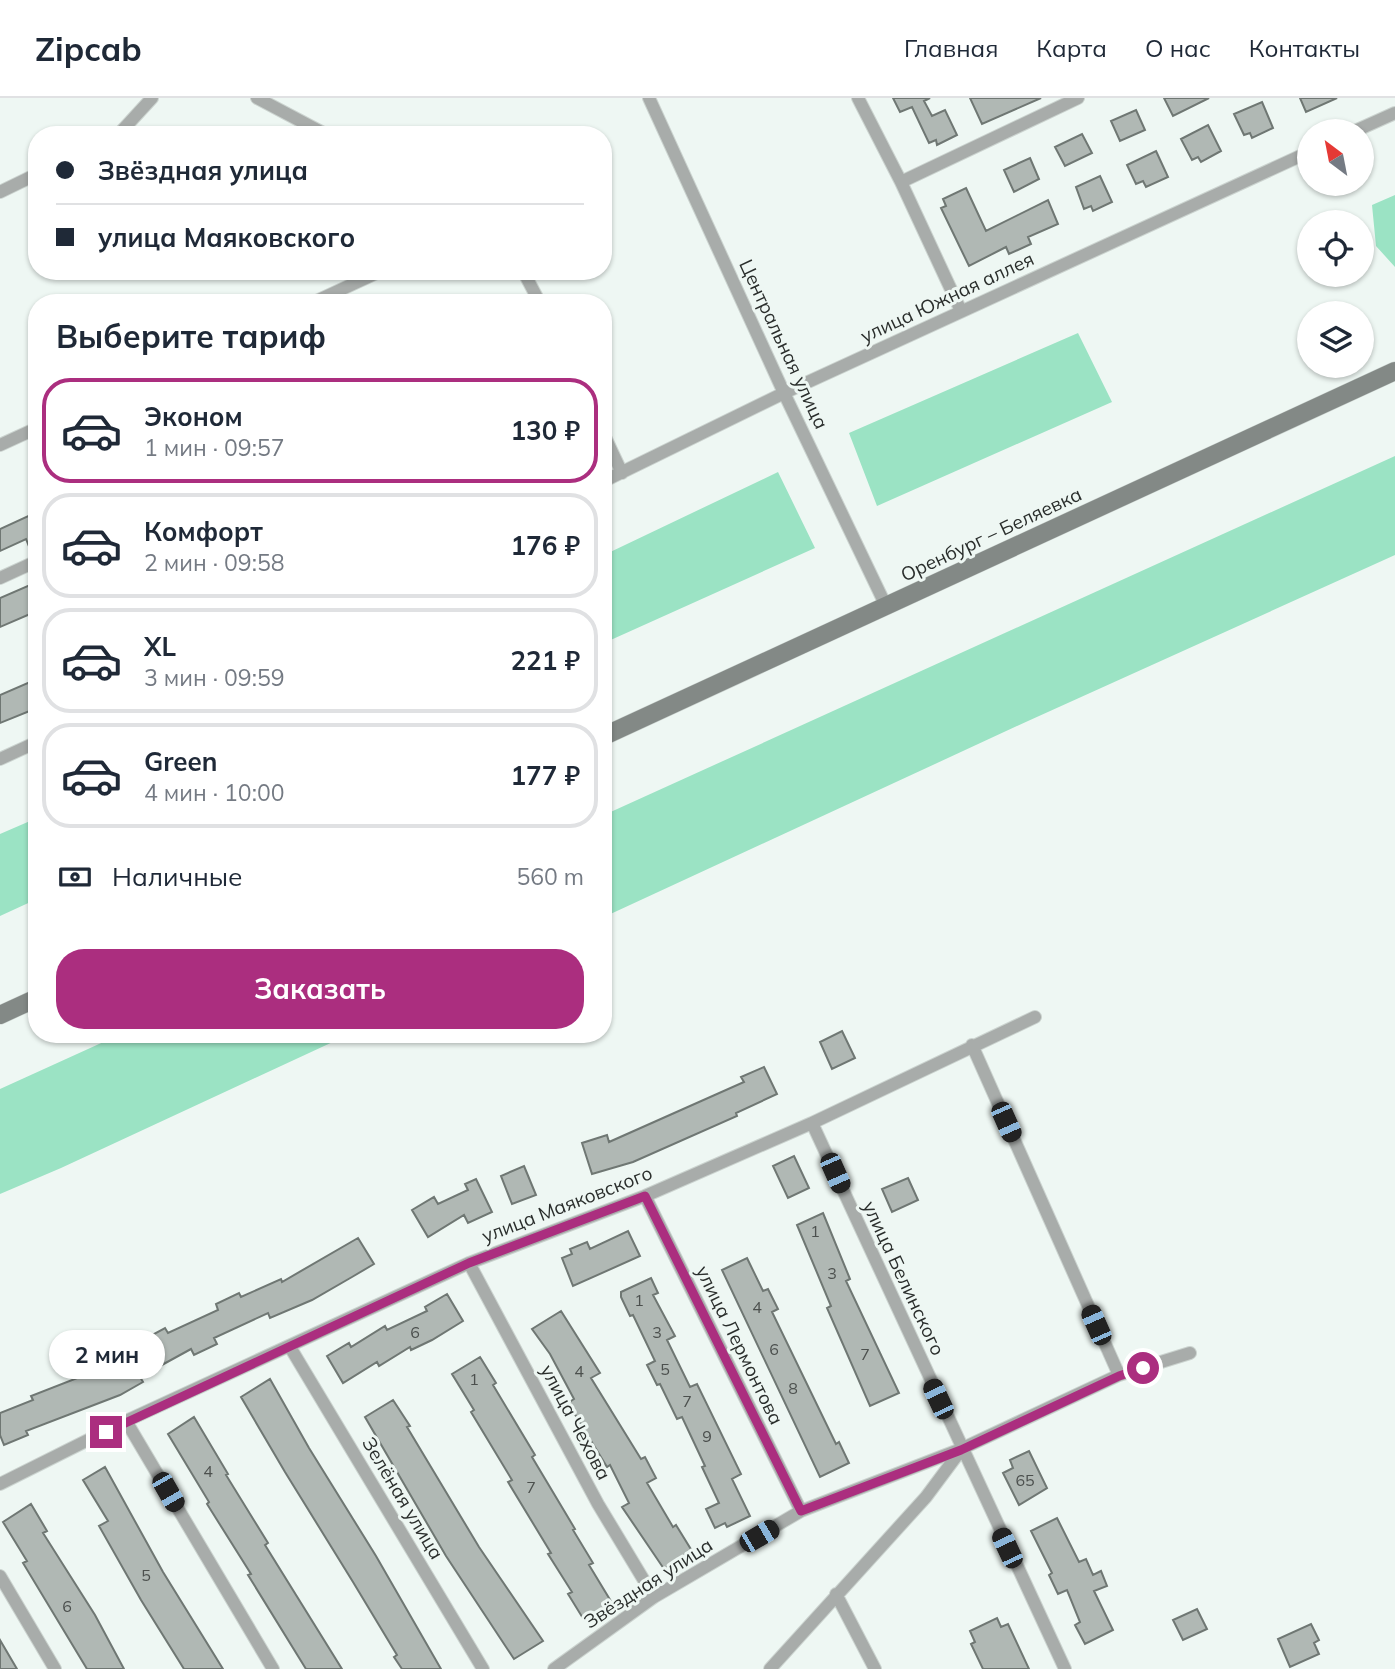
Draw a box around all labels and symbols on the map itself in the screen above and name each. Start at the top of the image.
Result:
north arrow [1297,119,1374,196]
street label: улица Южная аллея [856,246,1038,348]
street label: Центральная улица [734,255,834,433]
street label: Оренбург – Беляевка [897,482,1085,586]
car [988,1099,1025,1145]
car [817,1150,854,1196]
street label: улица Маяковского [478,1160,656,1248]
street label: улица Белинского [858,1197,950,1359]
house number: 1 [810,1221,820,1241]
street label: улица Лермонтова [691,1262,789,1428]
house number: 3 [827,1263,837,1283]
house number: 1 [634,1290,644,1310]
house number: 4 [752,1297,762,1317]
car [1078,1302,1115,1348]
house number: 6 [410,1322,420,1342]
house number: 3 [652,1322,662,1342]
callout: 2 мин [48,1330,164,1380]
house number: 6 [769,1339,779,1359]
house number: 7 [860,1344,870,1364]
route start [1127,1352,1159,1384]
house number: 5 [660,1359,670,1379]
street label: улица Чехова [536,1360,616,1484]
house number: 4 [574,1361,584,1381]
house number: 1 [469,1369,479,1389]
car [920,1376,957,1422]
house number: 8 [788,1378,798,1398]
house number: 7 [682,1391,692,1411]
route end [90,1416,122,1448]
house number: 9 [702,1426,712,1446]
street label: Зелёная улица [357,1433,449,1563]
house number: 4 [203,1461,213,1481]
car [149,1469,188,1515]
house number: 65 [1015,1470,1035,1490]
house number: 7 [526,1477,536,1497]
car [736,1516,783,1556]
car [989,1525,1026,1571]
street label: Звёздная улица [579,1532,717,1634]
house number: 5 [141,1565,151,1585]
house number: 6 [62,1596,72,1616]

